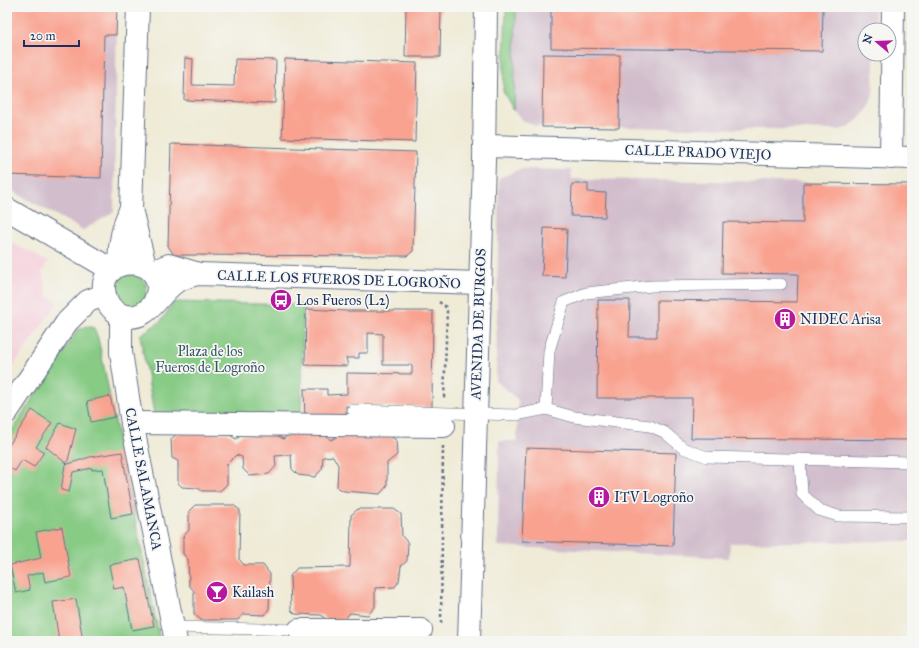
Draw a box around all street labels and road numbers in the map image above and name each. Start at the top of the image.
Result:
street label: CALLE PRADO VIEJO [624,141,772,165]
street label: AVENIDA DE BURGOS [467,248,490,401]
street label: CALLE LOS FUEROS DE LOGROÑO [217,266,461,292]
street label: CALLE SALAMANCA [121,406,166,552]

